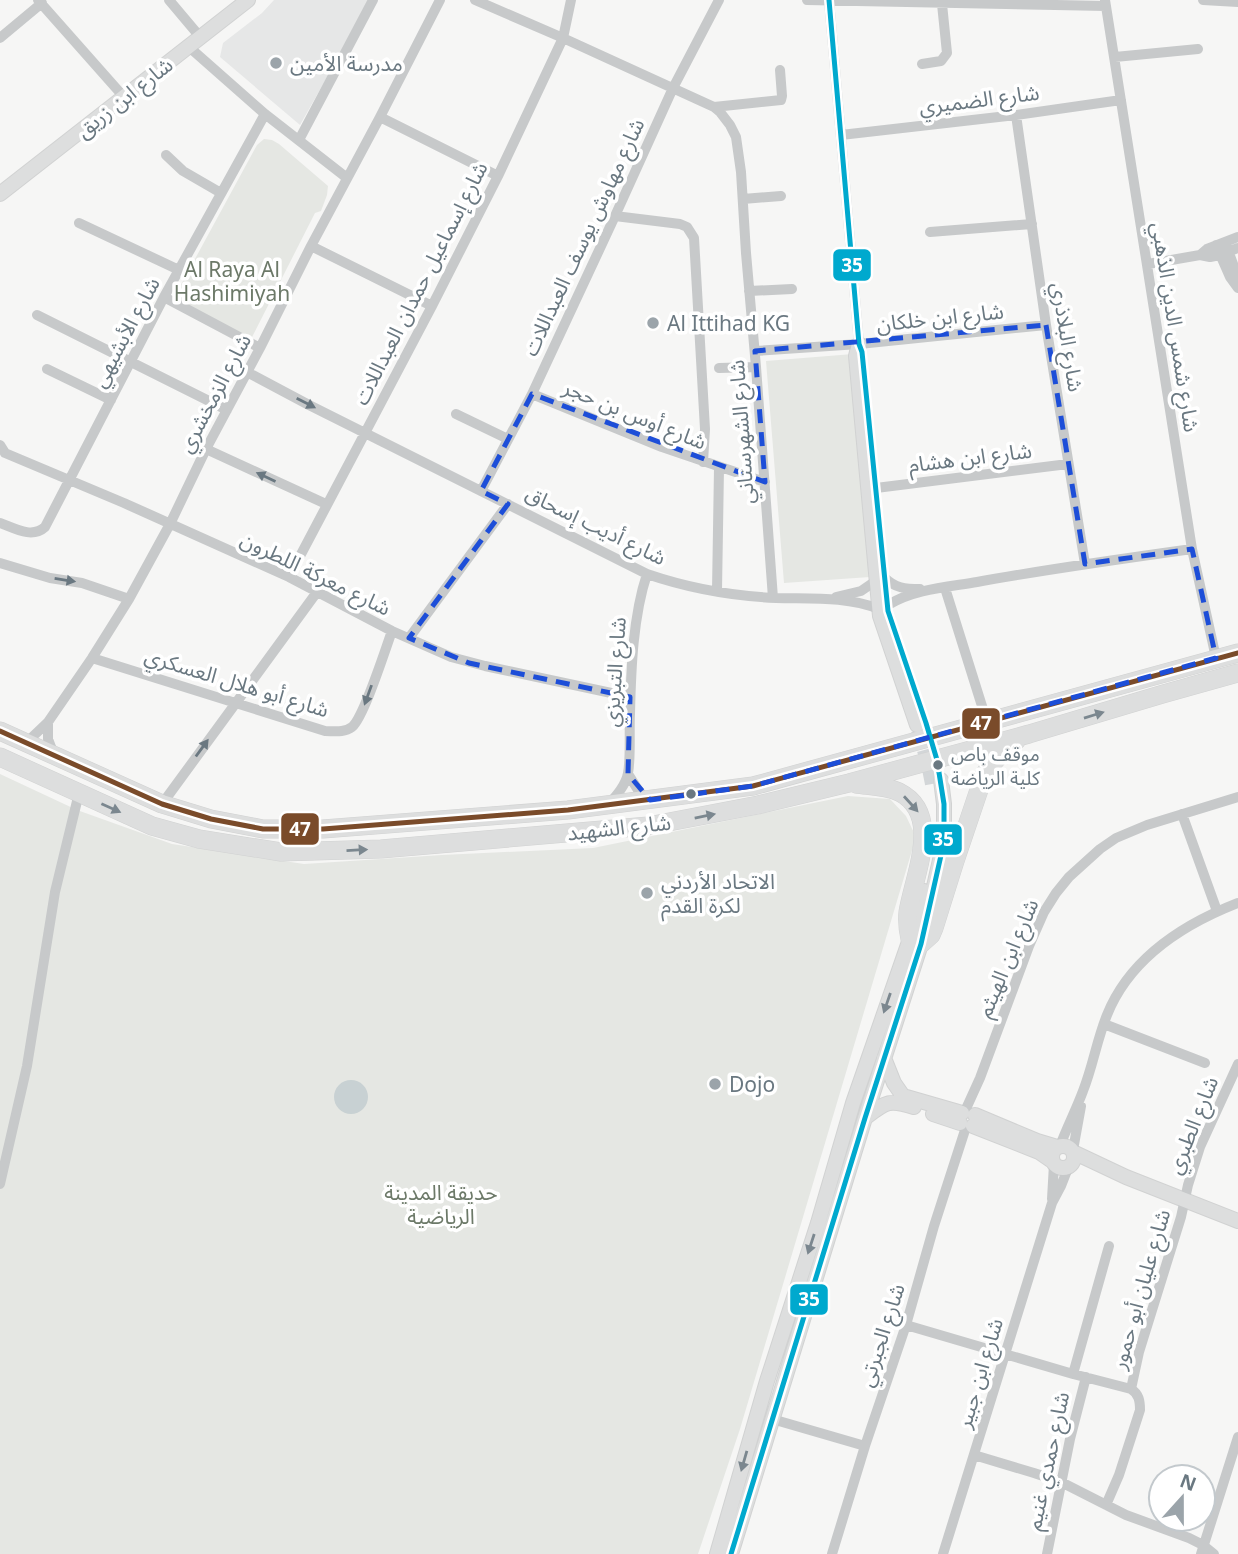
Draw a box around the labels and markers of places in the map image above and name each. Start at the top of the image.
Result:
place label: مدرسة الأمين [290,49,403,77]
marker: مدرسة الأمين [268,55,284,71]
place label: Al Ittihad KG [667,309,790,337]
marker: Al Ittihad KG [645,315,661,331]
place label: موقف باص كلية الرياضة [951,741,1041,791]
marker: موقف باص كلية الرياضة [931,758,945,772]
unlabelled marker [684,787,698,801]
place label: الاتحاد الأردني لكرة القدم [661,867,775,922]
marker: الاتحاد الأردني لكرة القدم [639,885,655,901]
place label: Dojo [729,1070,775,1098]
marker: Dojo [707,1076,723,1092]

